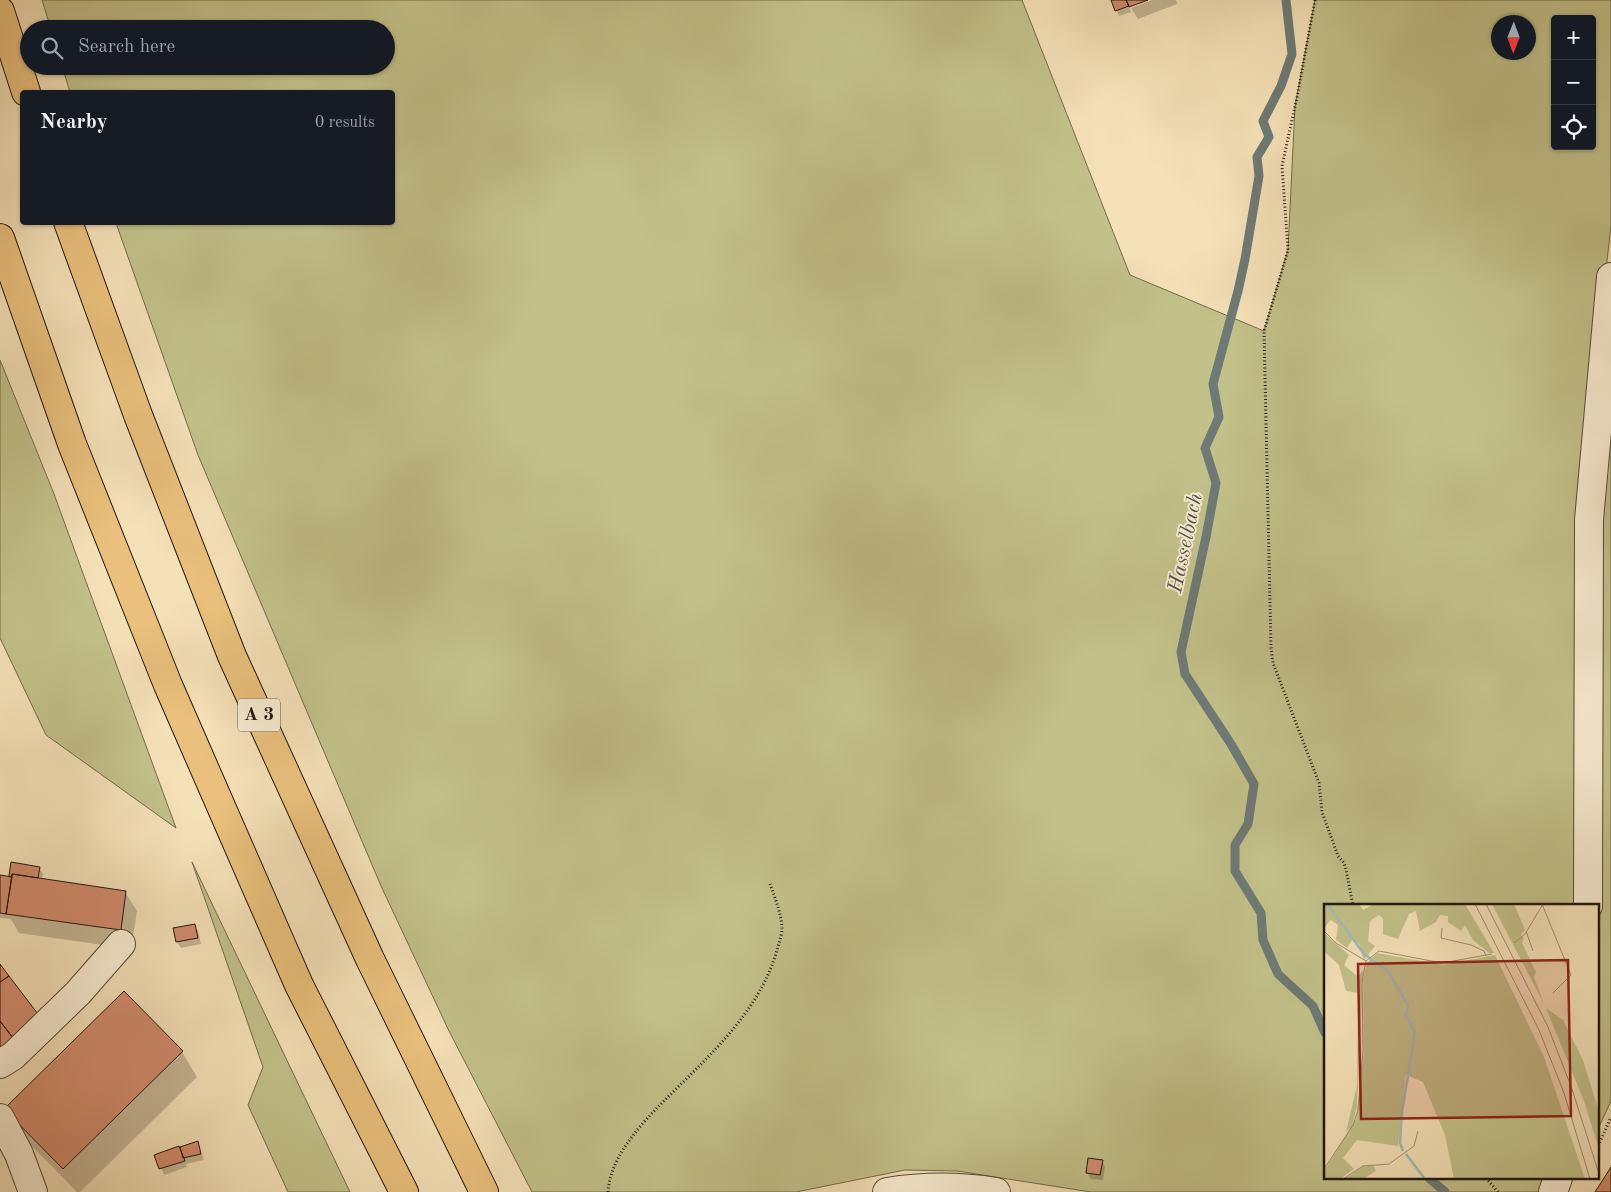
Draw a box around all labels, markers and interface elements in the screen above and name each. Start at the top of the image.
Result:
north arrow [1491,15,1536,60]
map controls [1551,15,1596,150]
button: + [1551,15,1596,60]
search box [20,20,395,75]
icon: search [38,34,66,62]
text: Search here [78,38,175,57]
button: − [1551,60,1596,105]
button: locate [1551,105,1596,150]
text: Nearby [40,112,108,133]
text: 0 results [315,115,375,131]
water label: Hasselbach [1165,491,1207,596]
road number: A 3 [238,698,280,732]
inset map [1324,904,1598,1180]

